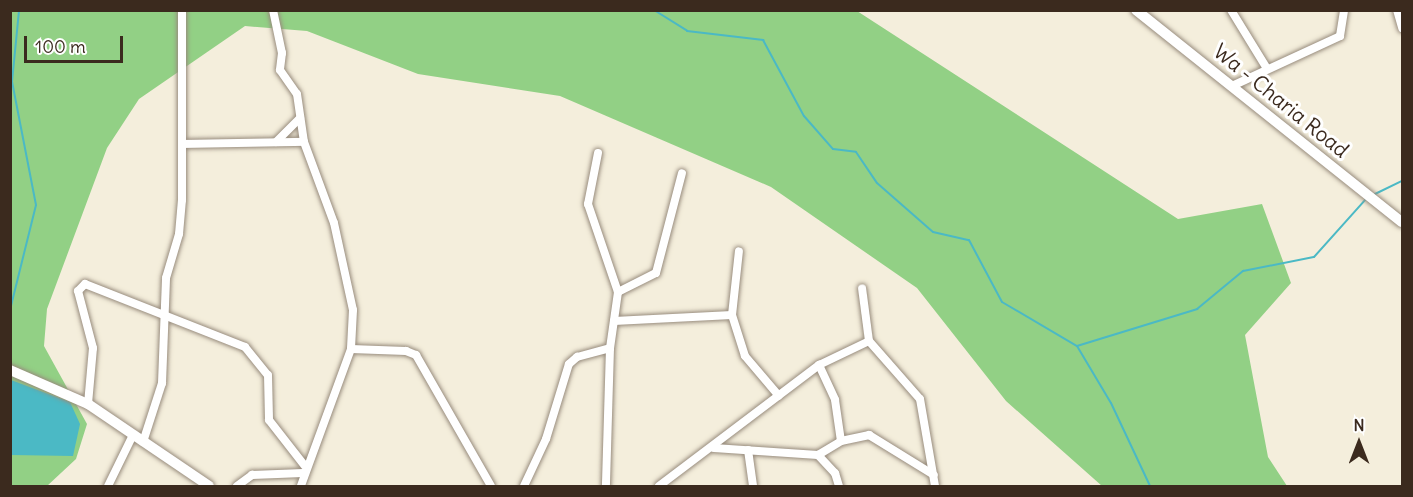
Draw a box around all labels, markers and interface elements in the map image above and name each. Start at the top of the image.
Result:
scale bar [27,24,126,62]
text: 100 m [35,35,86,58]
street label: Wa - Charia Road [1208,39,1354,163]
north arrow [1329,413,1389,473]
text: N [1353,415,1365,435]

